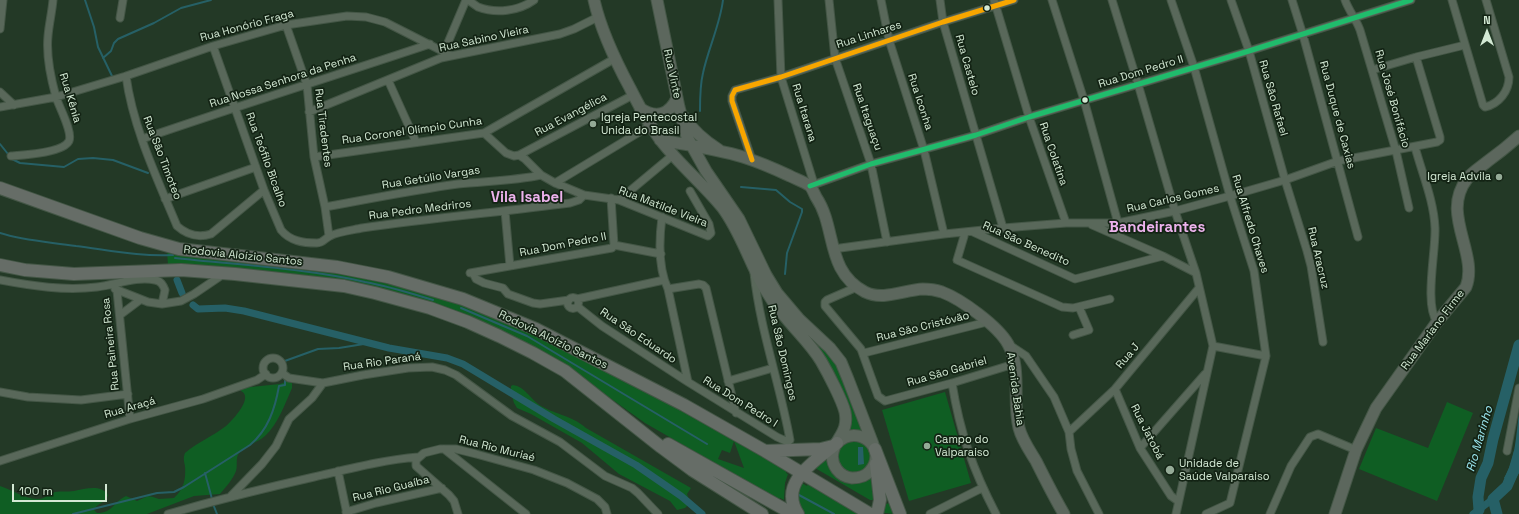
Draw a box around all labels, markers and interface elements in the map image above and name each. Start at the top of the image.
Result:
unlabelled marker [982,3,992,13]
street label: Rua Honório Fraga [199,7,295,45]
north arrow [1467,12,1507,52]
text: N [1483,13,1491,27]
street label: Rua Linhares [835,18,903,52]
street label: Rua Sabino Vieira [438,23,530,55]
street label: Rua Castelo [952,33,982,97]
street label: Rua Vinte [660,48,684,100]
street label: Rua José Bonifácio [1372,48,1412,150]
street label: Rua Nossa Senhora da Penha [208,51,358,111]
street label: Rua Dom Pedro II [1097,53,1185,91]
street label: Rua São Rafael [1256,58,1290,138]
street label: Rua Duque de Caxias [1316,60,1358,170]
street label: Rua Kênia [56,71,84,125]
street label: Rua Iconha [905,72,935,132]
street label: Rua Itarana [789,82,819,144]
street label: Rua Itaguaçu [849,82,885,152]
street label: Rua Tiradentes [312,88,334,168]
street label: Rua Evangélica [533,90,609,140]
unlabelled marker [1080,95,1090,105]
street label: Rua Teófilo Bicalho [243,111,289,209]
place label: Igreja Pentecostal Unida do Brasil [601,111,697,137]
street label: Rua São Timoteo [140,114,184,202]
street label: Rua Coronel Olímpio Cunha [341,115,483,147]
marker: Igreja Pentecostal Unida do Brasil [588,119,598,129]
street label: Rua Colatina [1036,121,1070,187]
street label: Rua Getúlio Vargas [381,164,481,192]
place label: Igreja Advila [1427,170,1491,184]
marker: Igreja Advila [1494,172,1504,182]
street label: Rua Alfredo Chaves [1229,173,1271,275]
street label: Rua Carlos Gomes [1126,182,1220,216]
street label: Rua Matilde Vieira [617,184,709,230]
district label: Vila Isabel [491,189,563,207]
street label: Rua Pedro Medriros [368,197,472,223]
street label: Rua São Benedito [980,219,1072,269]
district label: Bandeirantes [1109,219,1205,237]
street label: Rua Aracruz [1304,226,1332,290]
street label: Rua Dom Pedro II [518,230,608,260]
street label: Rodovia Aloízio Santos [183,243,303,269]
street label: Rua Mariano Firme [1399,287,1467,373]
street label: Rua Paineira Rosa [100,297,122,391]
street label: Rua São Domingos [765,304,799,402]
street label: Rua São Eduardo [597,305,679,367]
street label: Rodovia Aloízio Santos [496,308,610,372]
street label: Rua São Cristóvão [875,309,971,345]
street label: Rua J [1114,341,1142,371]
street label: Rua Rio Paraná [342,350,422,374]
street label: Avenida Bahia [1003,351,1027,427]
street label: Rua São Gabriel [906,354,988,390]
street label: Rua Dom Pedro I [700,374,780,430]
street label: Rua Araçá [103,394,157,422]
street label: Rua Jatobá [1127,402,1167,462]
water label: Rio Marinho [1464,404,1496,474]
street label: Rua Rio Muriaé [458,433,536,465]
place label: Campo do Valparaiso [935,433,989,459]
marker: Campo do Valparaiso [922,441,932,451]
place label: Unidade de Saúde Valparaiso [1179,457,1270,483]
marker: Unidade de Saúde Valparaiso [1164,464,1176,476]
street label: Rua Rio Guaíba [351,473,431,505]
scale bar [14,476,109,502]
text: 100 m [19,483,53,499]

